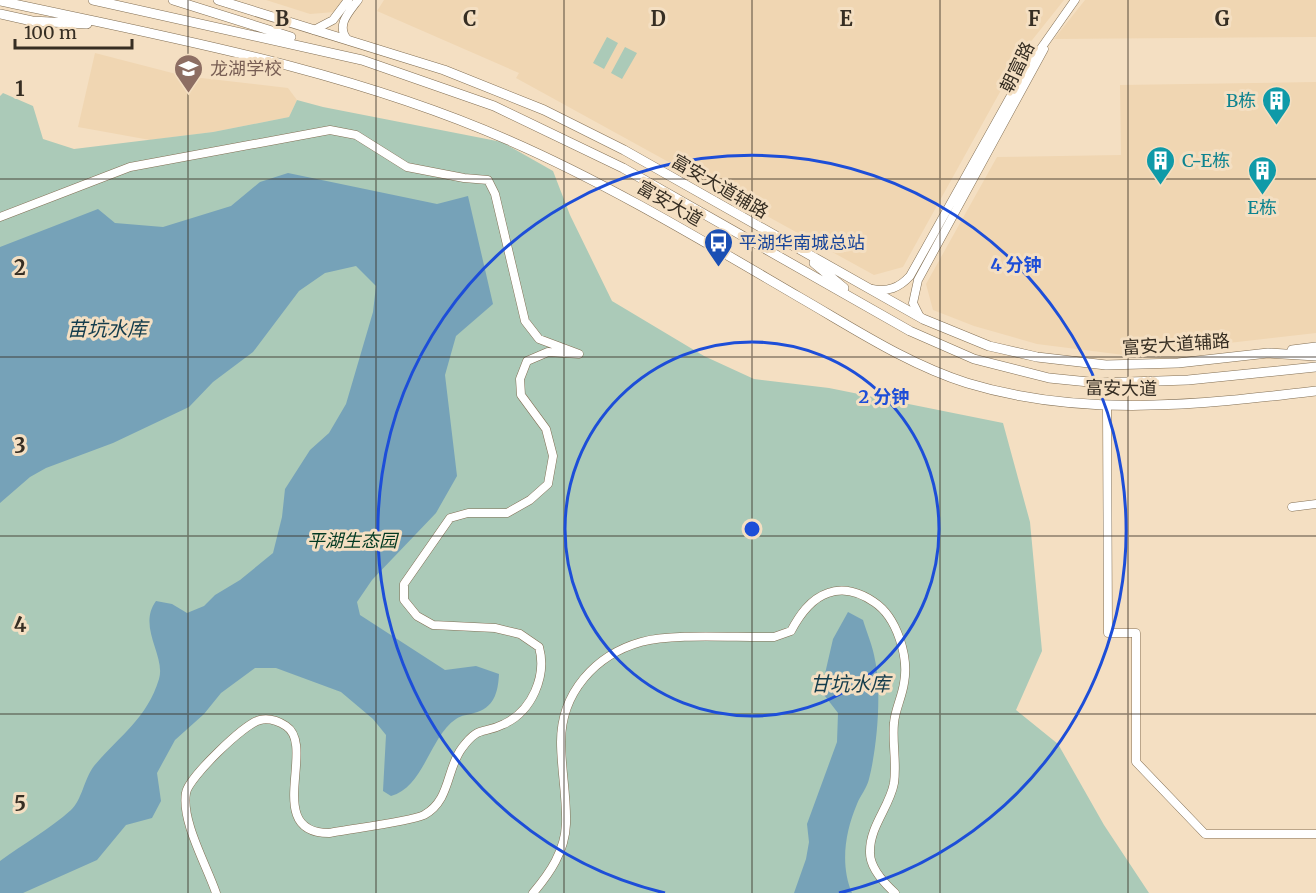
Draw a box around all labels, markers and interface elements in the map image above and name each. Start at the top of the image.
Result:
text: B [275,6,289,31]
text: C [463,6,477,31]
text: D [650,6,666,31]
text: E [839,6,853,31]
text: F [1028,6,1041,31]
text: G [1215,6,1230,31]
scale bar [15,12,132,50]
text: 100 m [24,21,77,44]
street label: 朝富路 [995,38,1039,96]
school or university icon: 龙湖学校 [173,52,205,94]
place label: 龙湖学校 [210,57,282,80]
text: 1 [15,76,25,101]
building icon: B栋 [1261,84,1293,126]
place label: B栋 [1226,89,1256,112]
building icon: C-E栋 [1145,144,1177,186]
place label: C-E栋 [1182,149,1230,172]
street label: 富安大道辅路 [668,150,772,222]
building icon: E栋 [1246,154,1278,196]
street label: 富安大道 [633,176,707,230]
place label: E栋 [1247,196,1277,219]
bus stop icon: 平湖华南城总站 [702,226,734,268]
place label: 平湖华南城总站 [739,231,865,254]
text: 4 分钟 [990,253,1042,276]
text: 2 [14,255,26,280]
water label: 苗坑水库 [67,316,150,341]
street label: 富安大道辅路 [1121,329,1231,359]
street label: 富安大道 [1085,376,1157,400]
text: 2 分钟 [859,385,909,408]
text: 3 [14,433,26,458]
centre of rings [742,519,762,539]
park label: 平湖生态园 [307,529,400,552]
text: 4 [14,612,27,637]
water label: 甘坑水库 [810,671,893,696]
text: 5 [14,791,26,816]

